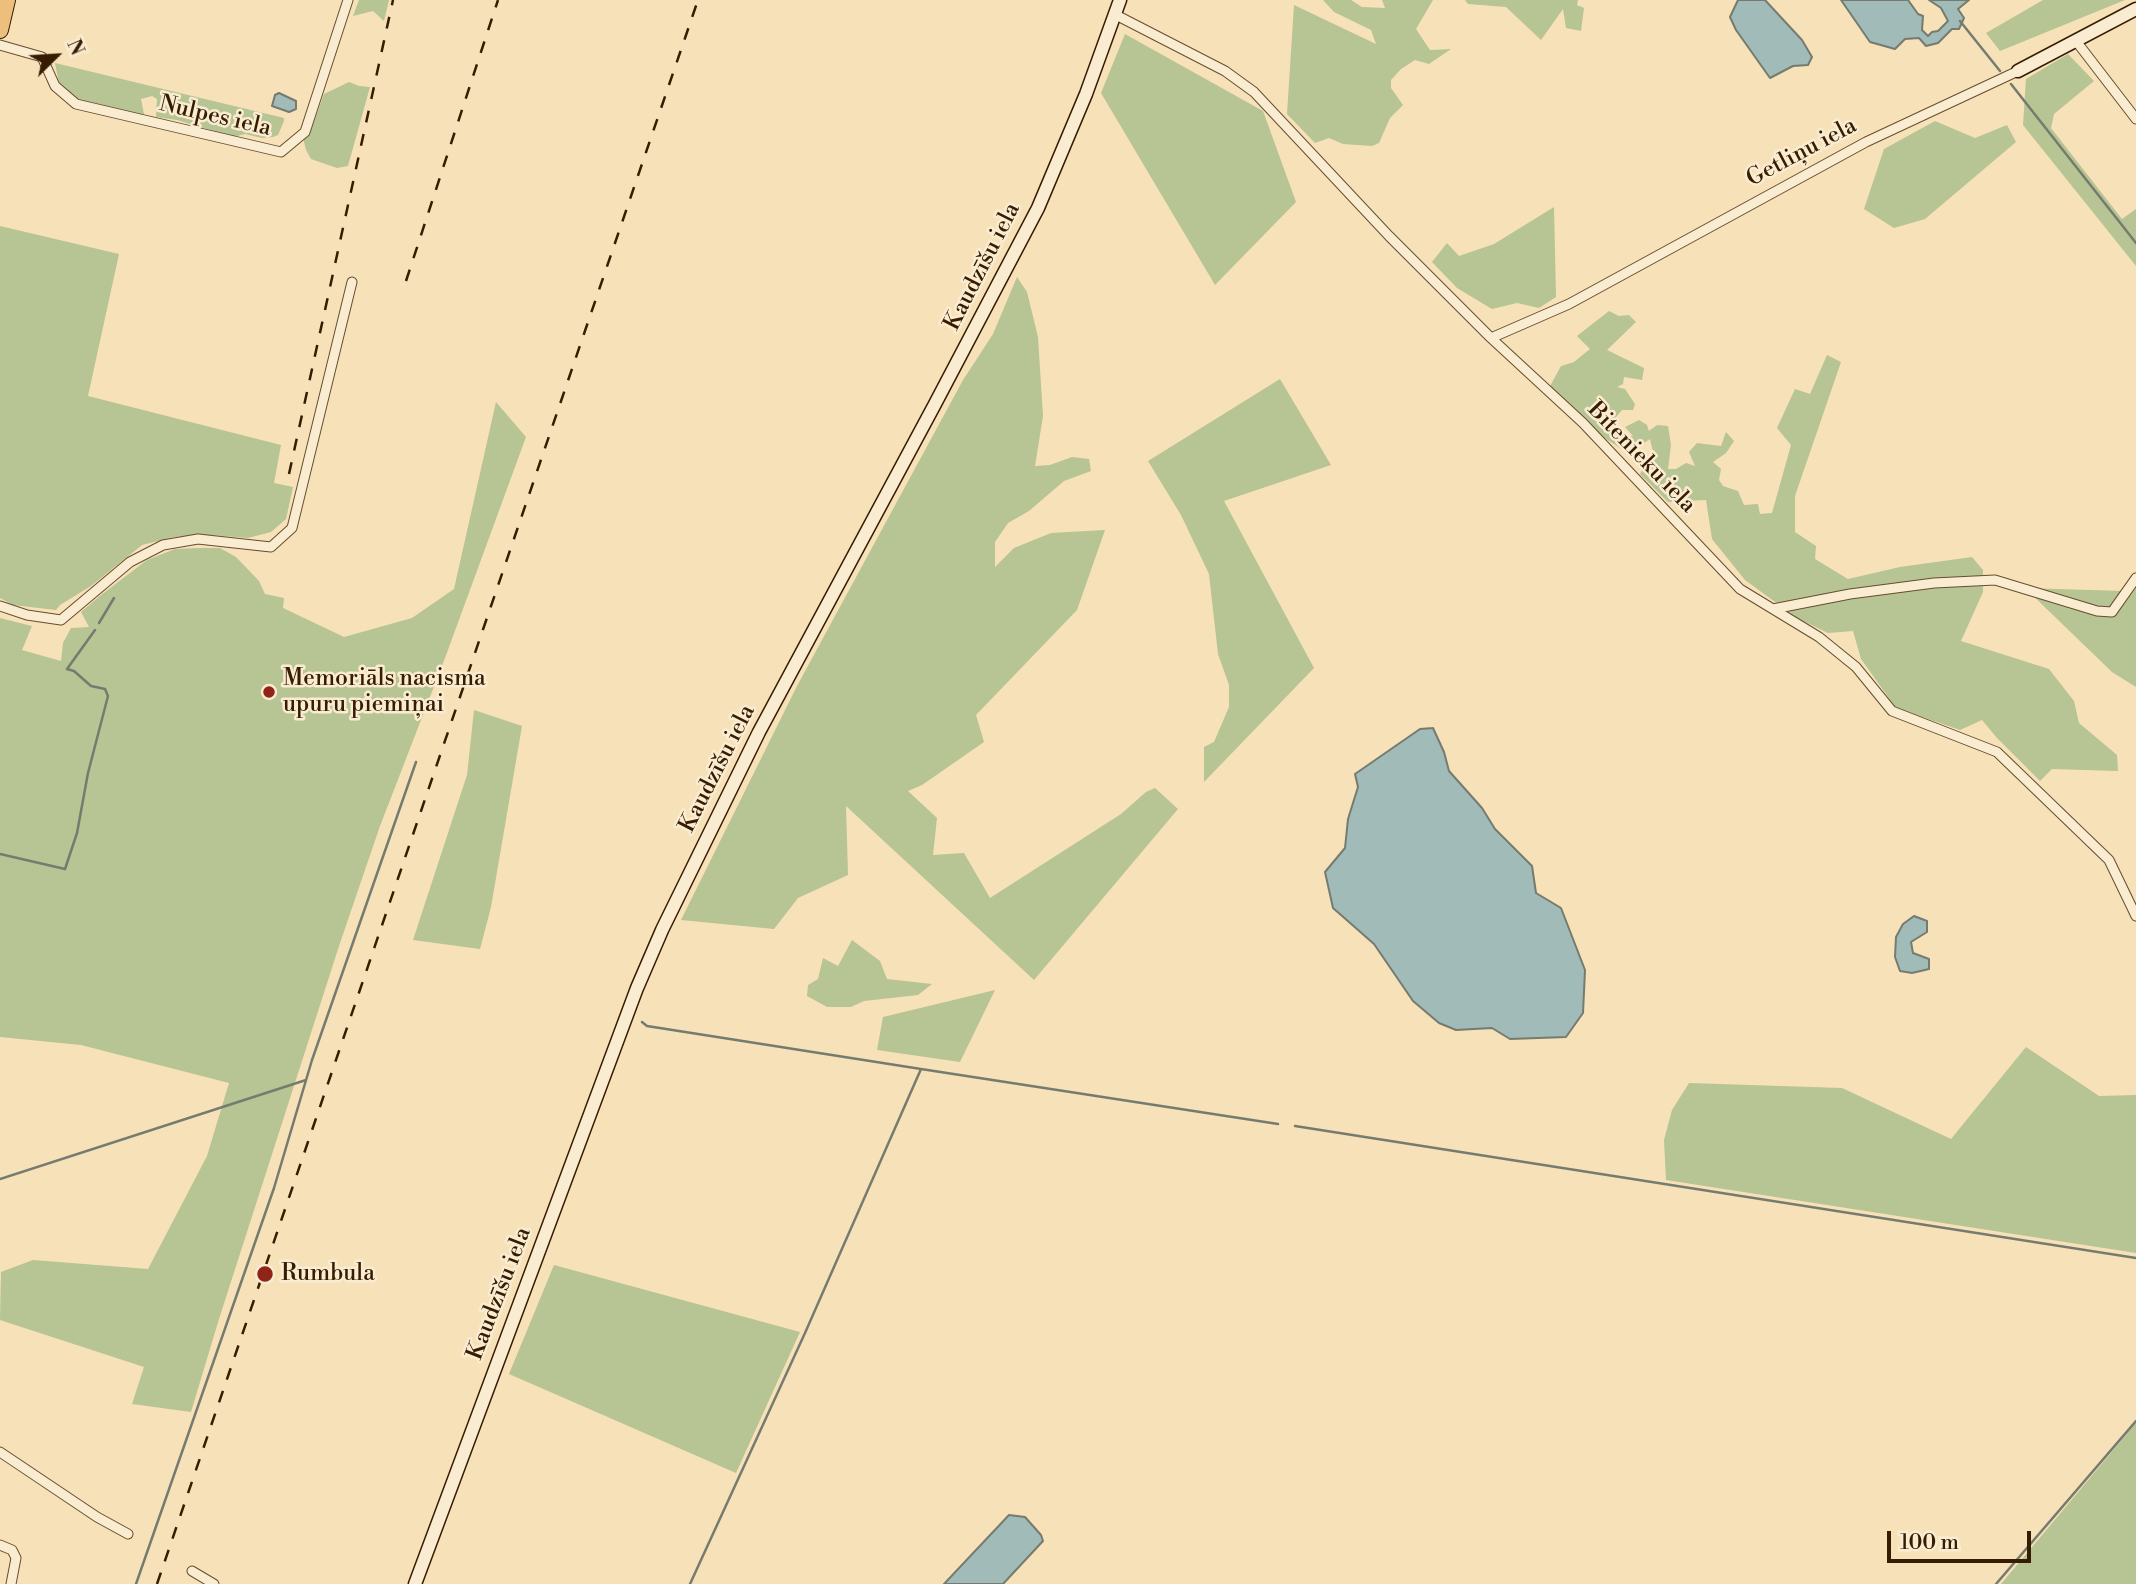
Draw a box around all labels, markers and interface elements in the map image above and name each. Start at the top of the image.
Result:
north arrow [21,21,91,91]
text: N [61,36,89,59]
street label: Nulpes iela [156,91,274,143]
street label: Getliņu iela [1742,113,1862,193]
street label: Kaudzīšu iela [939,198,1027,336]
street label: Bitenieku iela [1581,397,1701,519]
place label: Memoriāls nacisma upuru piemiņai [283,665,486,719]
marker: Memoriāls nacisma upuru piemiņai [261,684,277,700]
street label: Kaudzīšu iela [674,700,762,838]
street label: Kaudzīšu iela [462,1224,538,1364]
place label: Rumbula [281,1260,375,1288]
marker: Rumbula [255,1264,275,1284]
scale bar [1891,1518,2035,1562]
text: 100 m [1900,1530,1959,1556]

